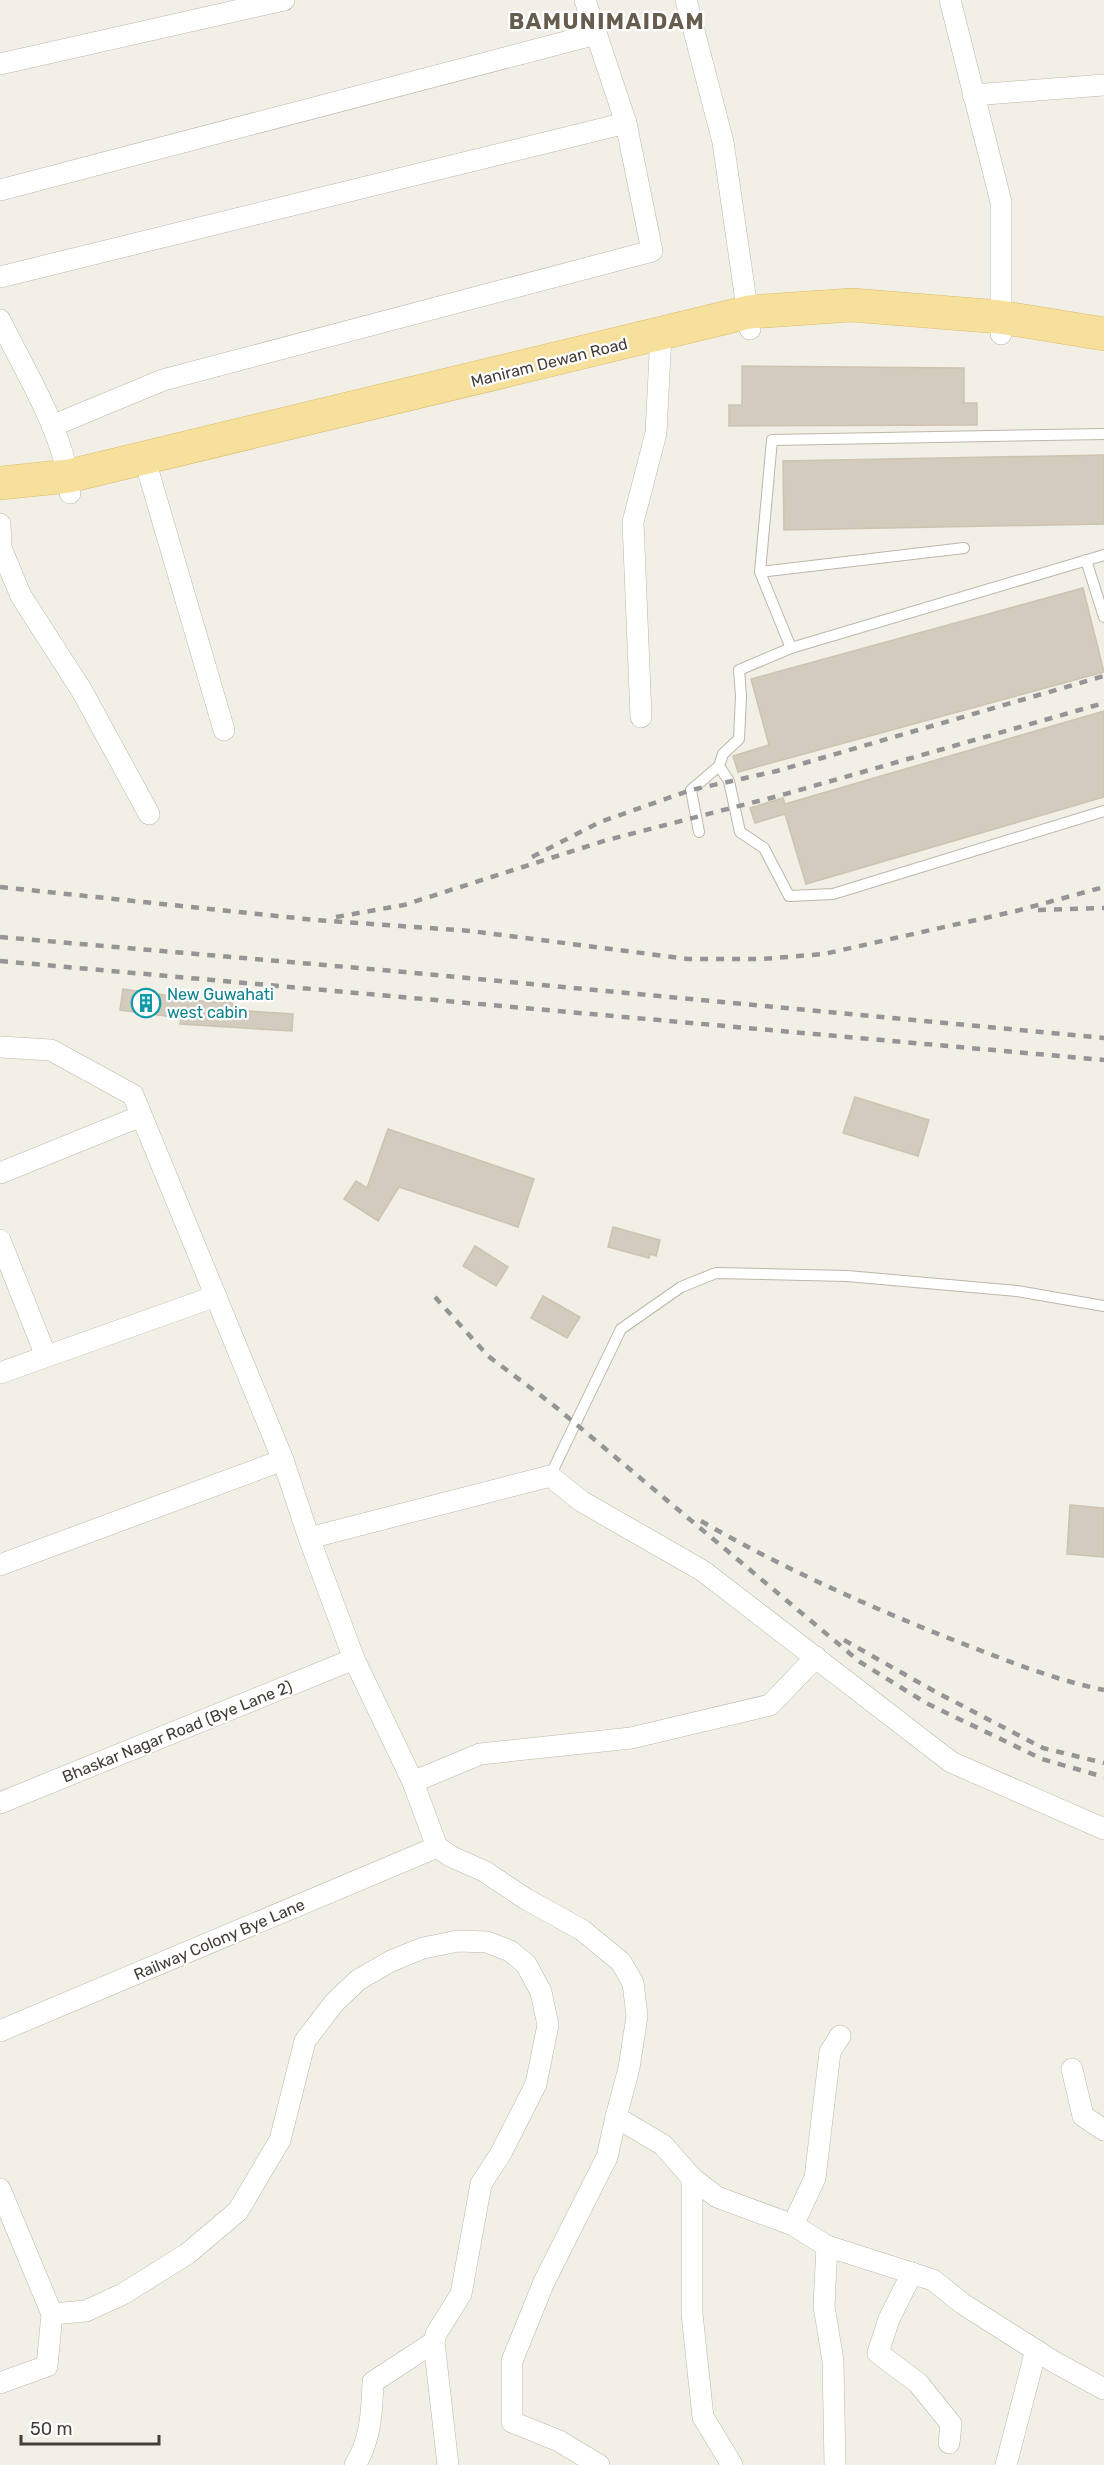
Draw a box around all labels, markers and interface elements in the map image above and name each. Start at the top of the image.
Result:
district label: BAMUNIMAIDAM [509,8,705,35]
street label: Maniram Dewan Road [469,334,629,391]
place label: New Guwahati west cabin [167,985,274,1022]
building icon: New Guwahati west cabin [130,987,162,1019]
street label: Bhaskar Nagar Road (Bye Lane 2) [59,1677,295,1786]
street label: Railway Colony Bye Lane [131,1895,308,1984]
scale bar [21,2408,159,2446]
text: 50 m [30,2418,73,2440]

